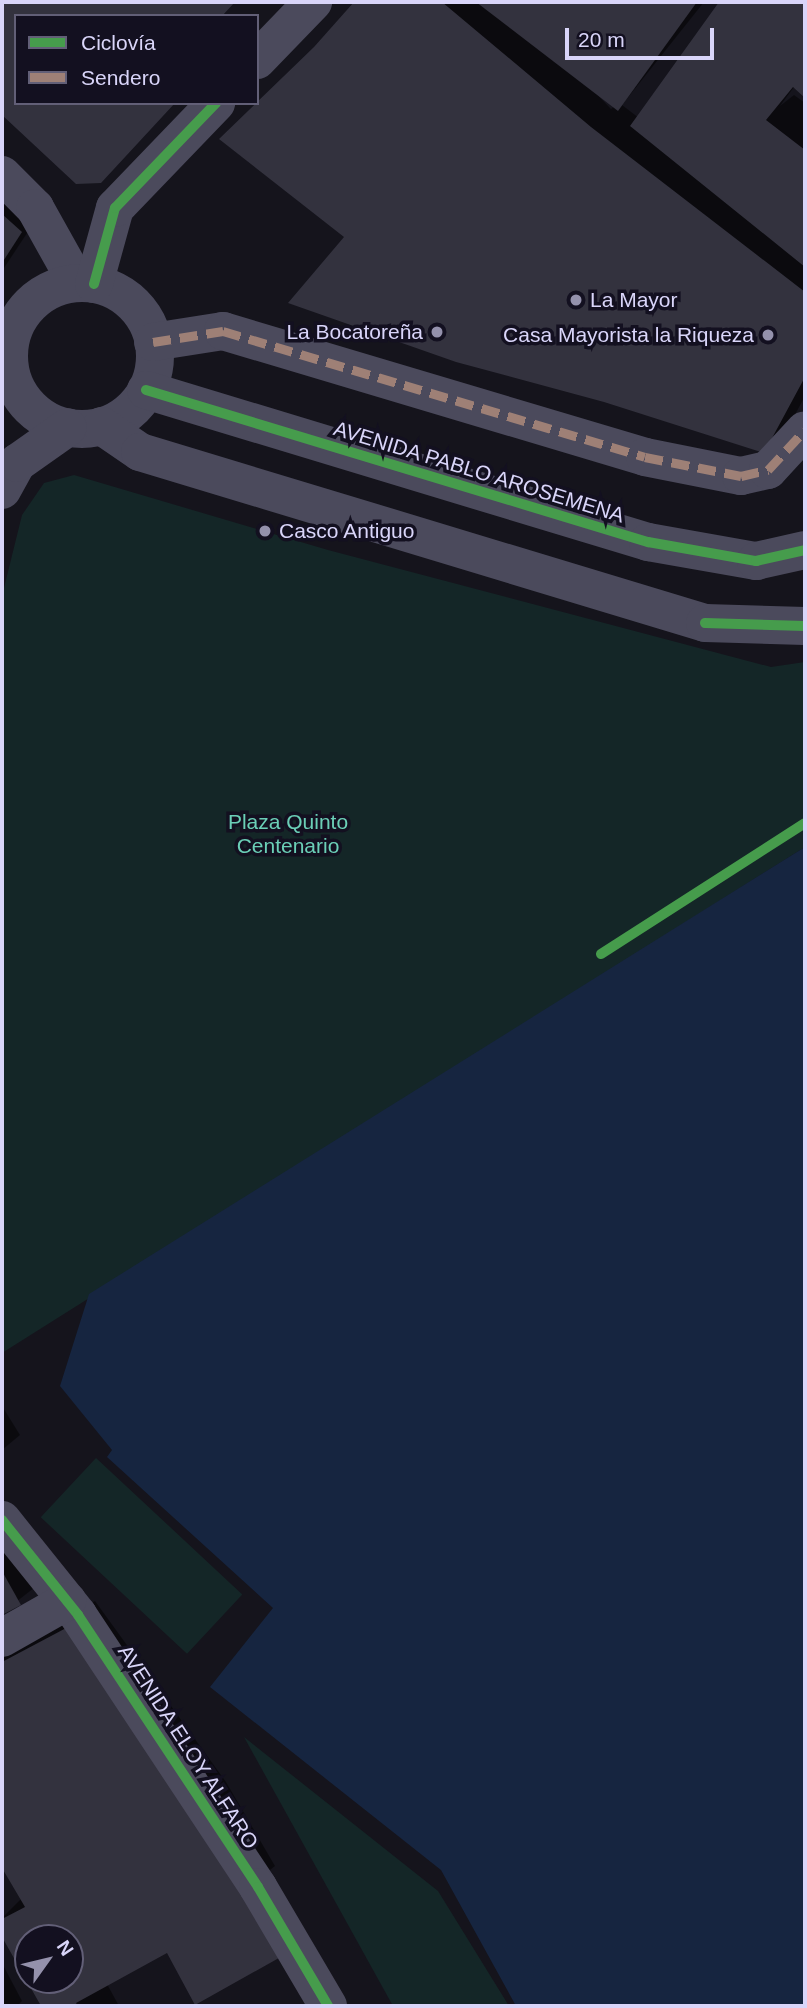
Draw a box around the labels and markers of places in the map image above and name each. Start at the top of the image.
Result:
place label: La Mayor [590,287,678,313]
marker: La Mayor [568,292,584,308]
place label: La Bocatoreña [286,319,423,345]
place label: Casa Mayorista la Riqueza [503,322,754,348]
marker: La Bocatoreña [429,324,445,340]
marker: Casa Mayorista la Riqueza [760,327,776,343]
place label: Casco Antiguo [279,518,416,544]
marker: Casco Antiguo [257,523,273,539]

